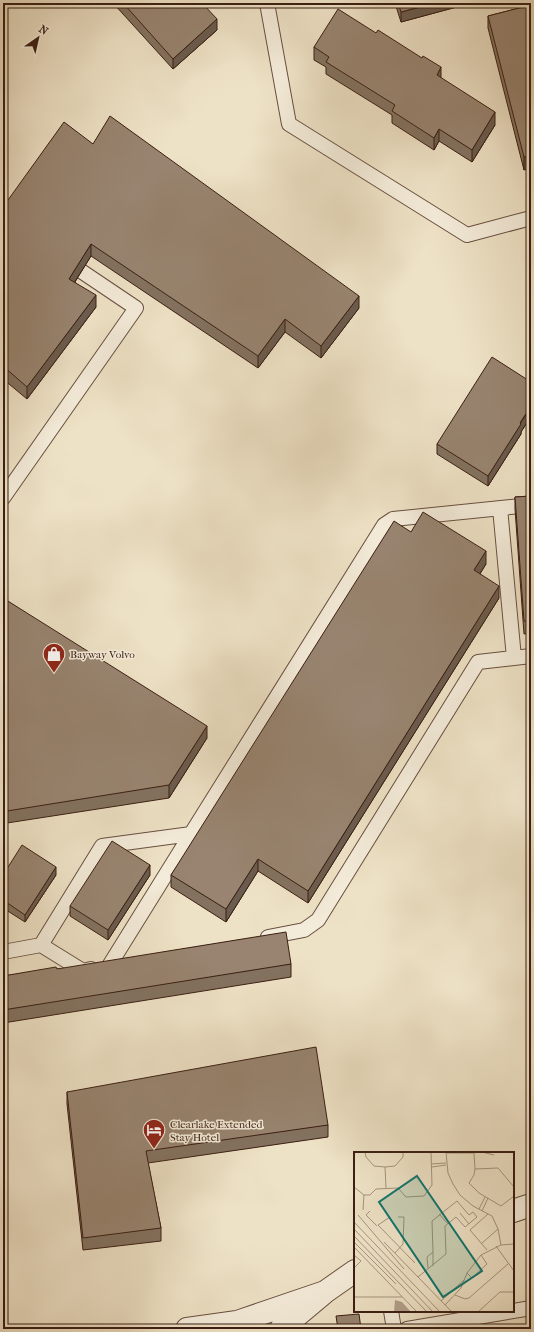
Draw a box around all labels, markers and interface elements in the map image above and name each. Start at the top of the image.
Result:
north arrow [18,18,58,58]
text: N [36,22,51,38]
shop icon: Bayway Volvo [41,641,67,674]
place label: Bayway Volvo [70,648,135,661]
hotel icon: Clearlake Extended Stay Hotel [141,1117,167,1150]
place label: Clearlake Extended Stay Hotel [170,1118,264,1144]
inset map [354,1152,514,1312]

